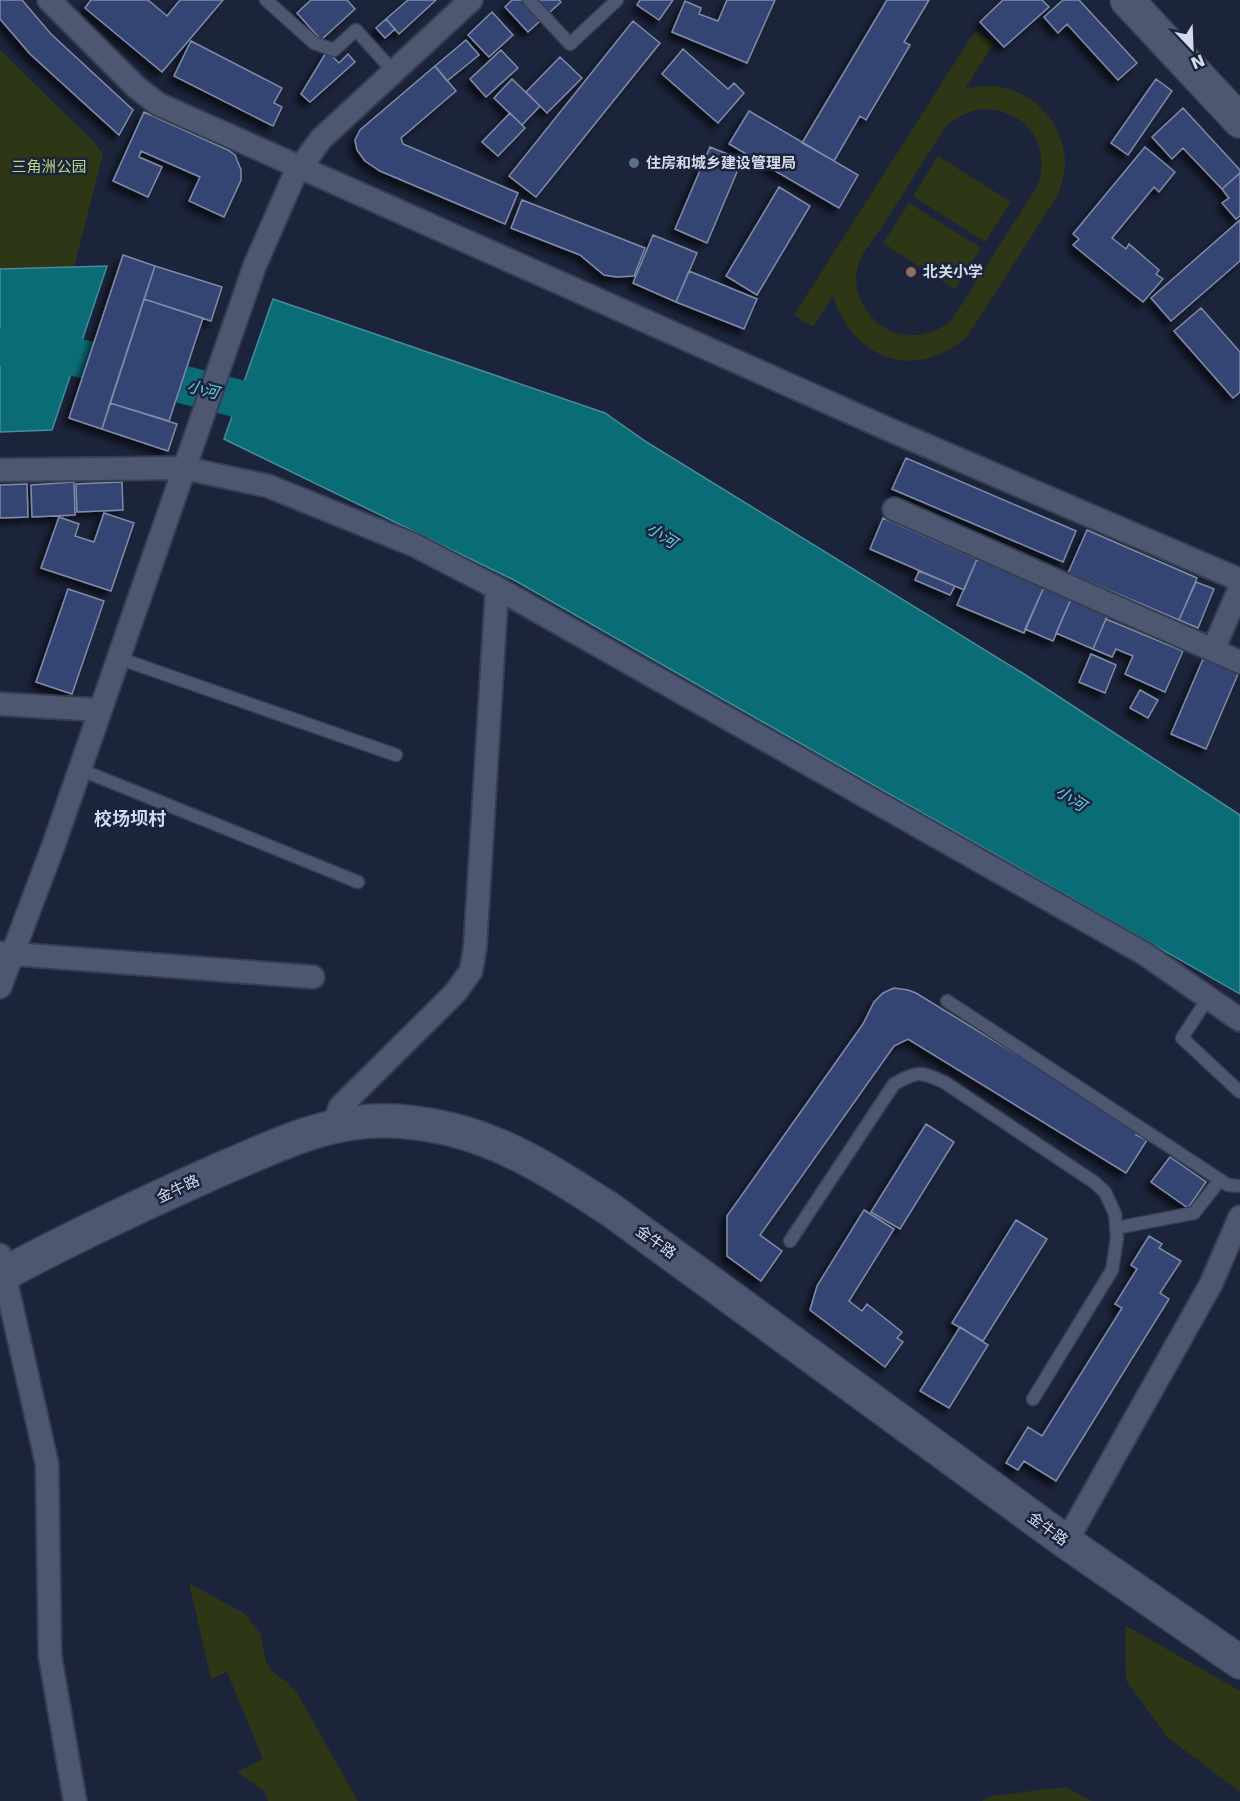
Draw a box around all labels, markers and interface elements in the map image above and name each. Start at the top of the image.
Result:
north arrow [1162,18,1222,78]
text: N [1188,50,1208,73]
place label: 住房和城乡建设管理局 [646,154,796,172]
marker: 住房和城乡建设管理局 [627,156,641,170]
park label: 三角洲公园 [11,158,87,176]
place label: 北关小学 [923,263,983,281]
marker: 北关小学 [904,265,918,279]
water label: 小河 [185,376,224,403]
water label: 小河 [643,519,683,554]
water label: 小河 [1052,782,1092,817]
district label: 校场坝村 [94,808,166,829]
street label: 金牛路 [154,1171,202,1207]
street label: 金牛路 [632,1222,680,1262]
street label: 金牛路 [1025,1508,1071,1550]

